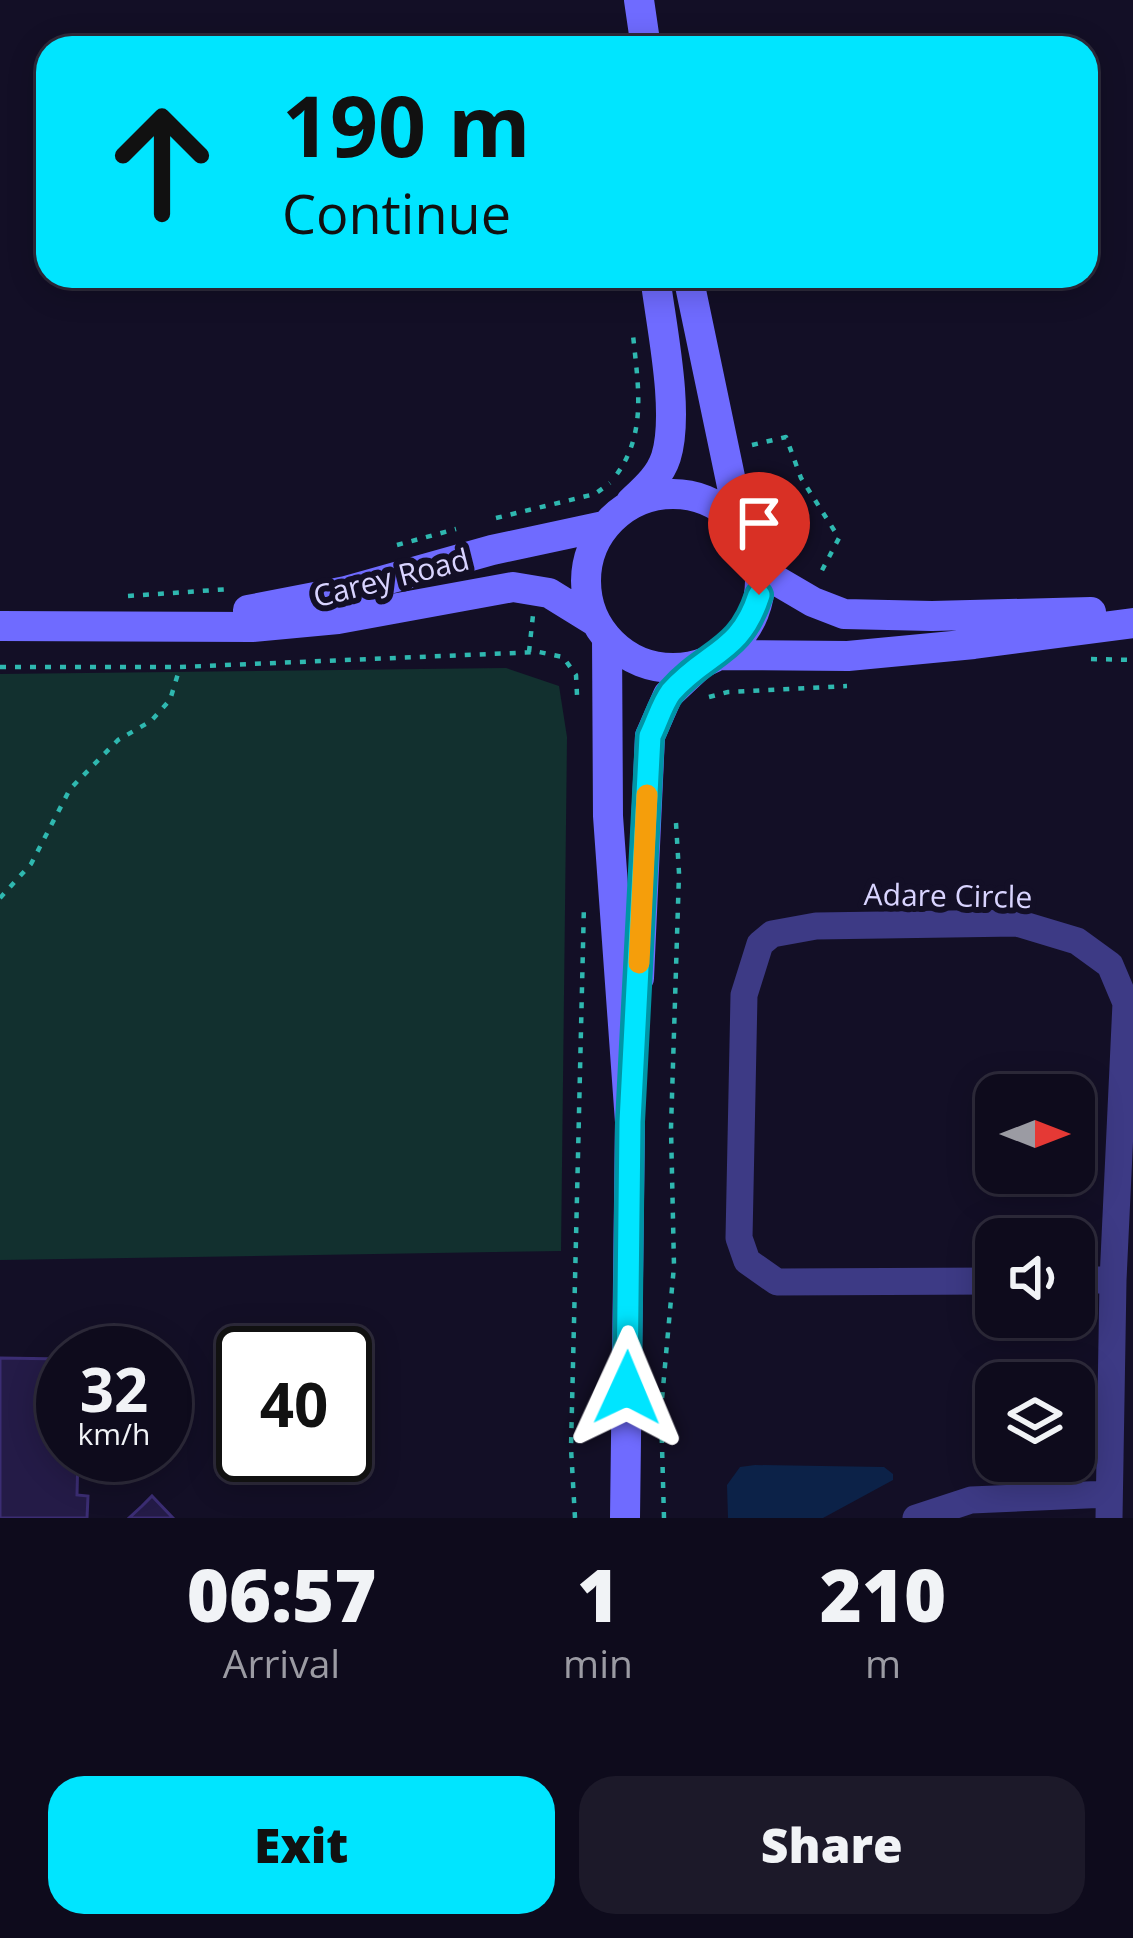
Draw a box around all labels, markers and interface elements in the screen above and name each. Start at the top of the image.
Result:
text: 190 m [282,67,530,182]
icon: ahead [84,84,240,240]
text: Continue [282,176,511,250]
pin [708,472,810,595]
icon: arrive [726,490,792,556]
street label: Carey Road [309,538,473,616]
street label: Adare Circle [863,873,1033,917]
north arrow [975,1074,1095,1194]
map controls [975,1074,1095,1482]
button: sound [975,1218,1095,1338]
position arrow [564,1325,690,1451]
speed limit sign: 40 [216,1326,372,1482]
text: 32 [80,1348,148,1430]
button: layers [975,1362,1095,1482]
text: km/h [78,1413,150,1454]
text: 06:57 [187,1545,376,1643]
text: 1 [577,1545,619,1643]
text: 210 [820,1545,946,1643]
text: Arrival [223,1636,340,1689]
text: min [563,1636,633,1689]
text: m [865,1636,901,1689]
button: Exit [48,1776,555,1914]
button: Share [579,1776,1085,1914]

